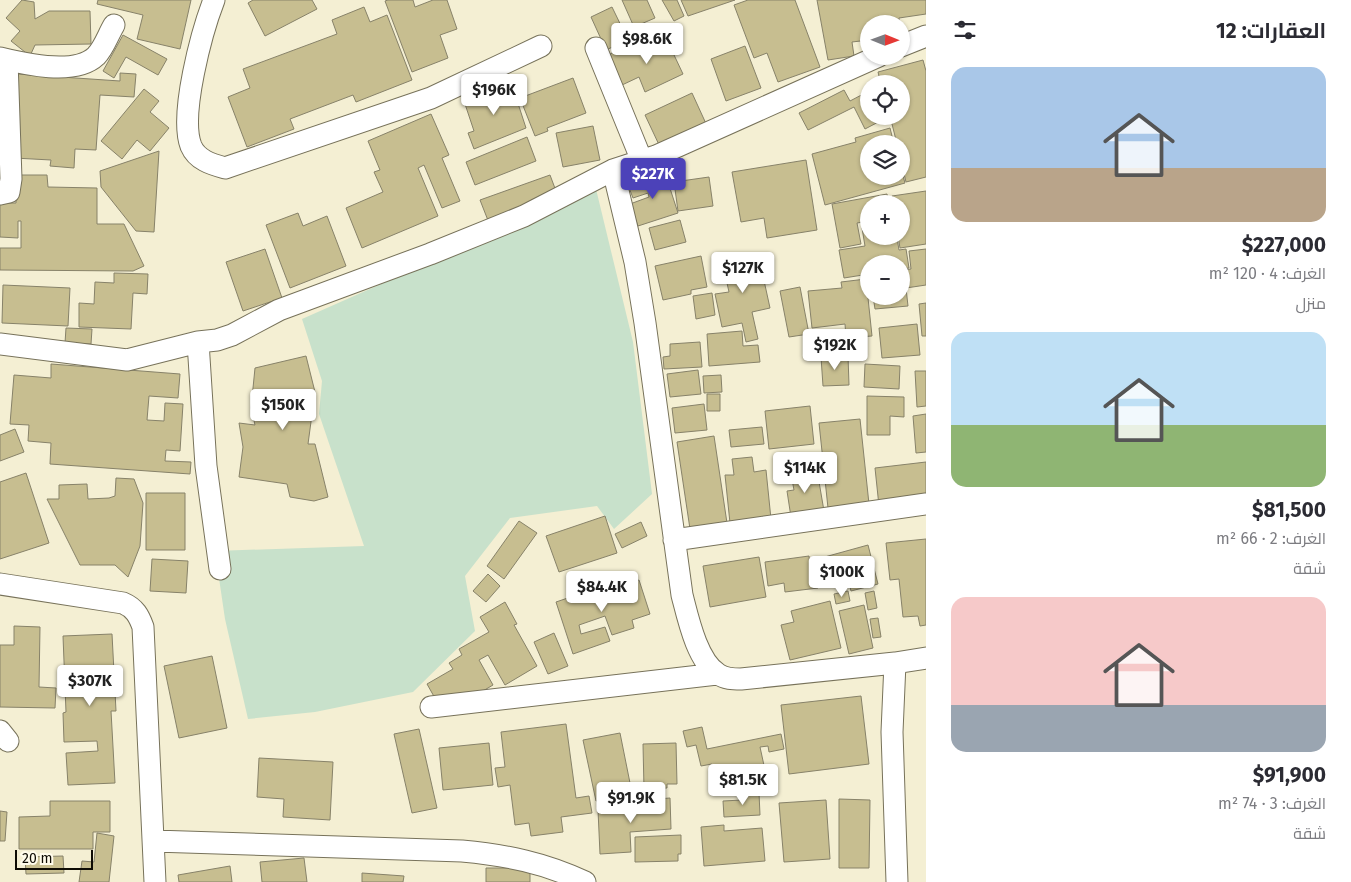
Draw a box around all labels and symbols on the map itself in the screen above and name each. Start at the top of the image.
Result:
north arrow [860,15,910,65]
pin: $98.6K [606,22,688,65]
pin: $196K [459,74,529,116]
pin: $227K [618,158,688,200]
pin: $127K [708,252,778,294]
pin: $192K [800,328,870,371]
pin: $150K [248,388,318,431]
pin: $114K [770,452,840,494]
pin: $100K [807,556,877,598]
pin: $84.4K [561,570,643,613]
pin: $307K [55,664,125,707]
pin: $81.5K [702,764,784,806]
pin: $91.9K [590,782,672,824]
scale bar [15,847,92,870]

